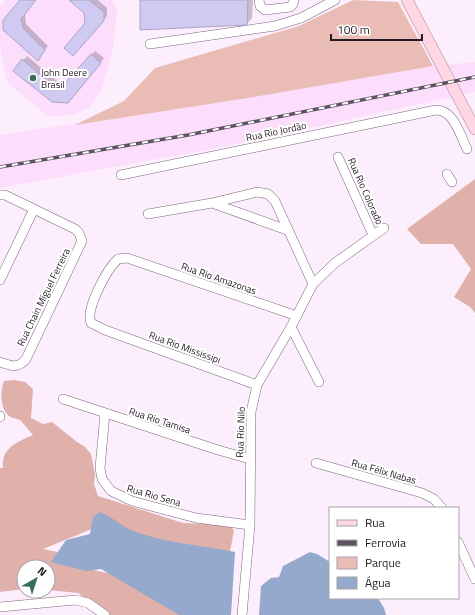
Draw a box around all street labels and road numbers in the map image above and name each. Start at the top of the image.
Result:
street label: Rua Rio Jordão [244,118,308,145]
street label: Rua Rio Colorado [344,155,387,227]
street label: Rua Chain Miguel Ferreira [13,246,74,349]
street label: Rua Rio Amazonas [179,259,259,298]
street label: Rua Rio Mississipi [147,328,223,367]
street label: Rua Rio Tamisa [127,403,193,438]
street label: Rua Rio Nilo [232,406,249,458]
street label: Rua Félix Nabas [350,455,418,488]
street label: Rua Rio Sena [125,481,183,510]

